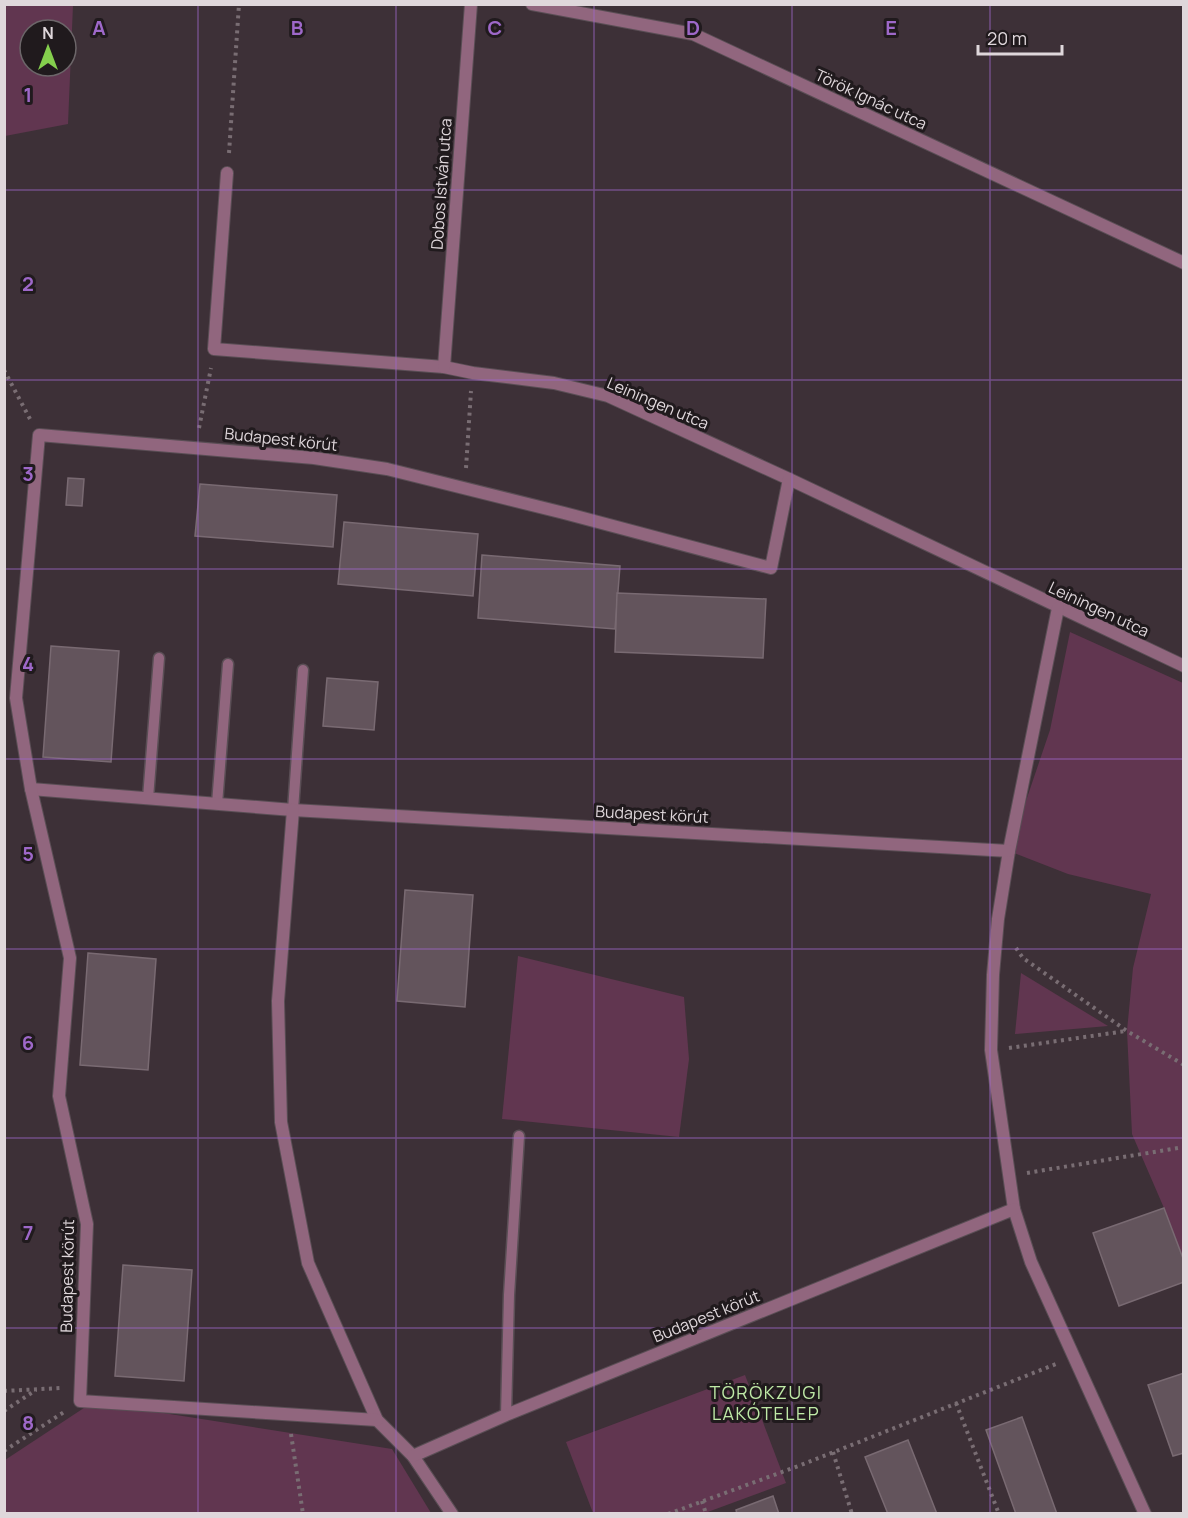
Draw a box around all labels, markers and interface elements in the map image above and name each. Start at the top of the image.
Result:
text: A [92,14,106,41]
text: B [291,14,304,41]
text: C [488,14,502,41]
text: D [686,14,700,41]
text: E [885,14,897,41]
north arrow [18,18,78,78]
scale bar [978,18,1062,56]
text: N [42,22,54,44]
text: 20 m [987,26,1027,50]
street label: Török Ignác utca [812,63,930,135]
text: 1 [24,81,32,108]
street label: Dobos István utca [425,118,457,250]
text: 2 [22,270,34,297]
street label: Leiningen utca [604,372,712,434]
street label: Budapest körút [223,422,339,456]
text: 3 [22,460,34,487]
street label: Leiningen utca [1045,576,1153,642]
text: 4 [22,650,34,677]
street label: Budapest körút [595,800,709,828]
text: 5 [22,840,34,867]
text: 6 [22,1029,34,1056]
text: 7 [23,1219,33,1246]
street label: Budapest körút [55,1219,79,1333]
street label: Budapest körút [649,1285,763,1347]
district label: TÖRÖKZUGI LAKÓTELEP [710,1380,822,1425]
text: 8 [22,1409,34,1436]

